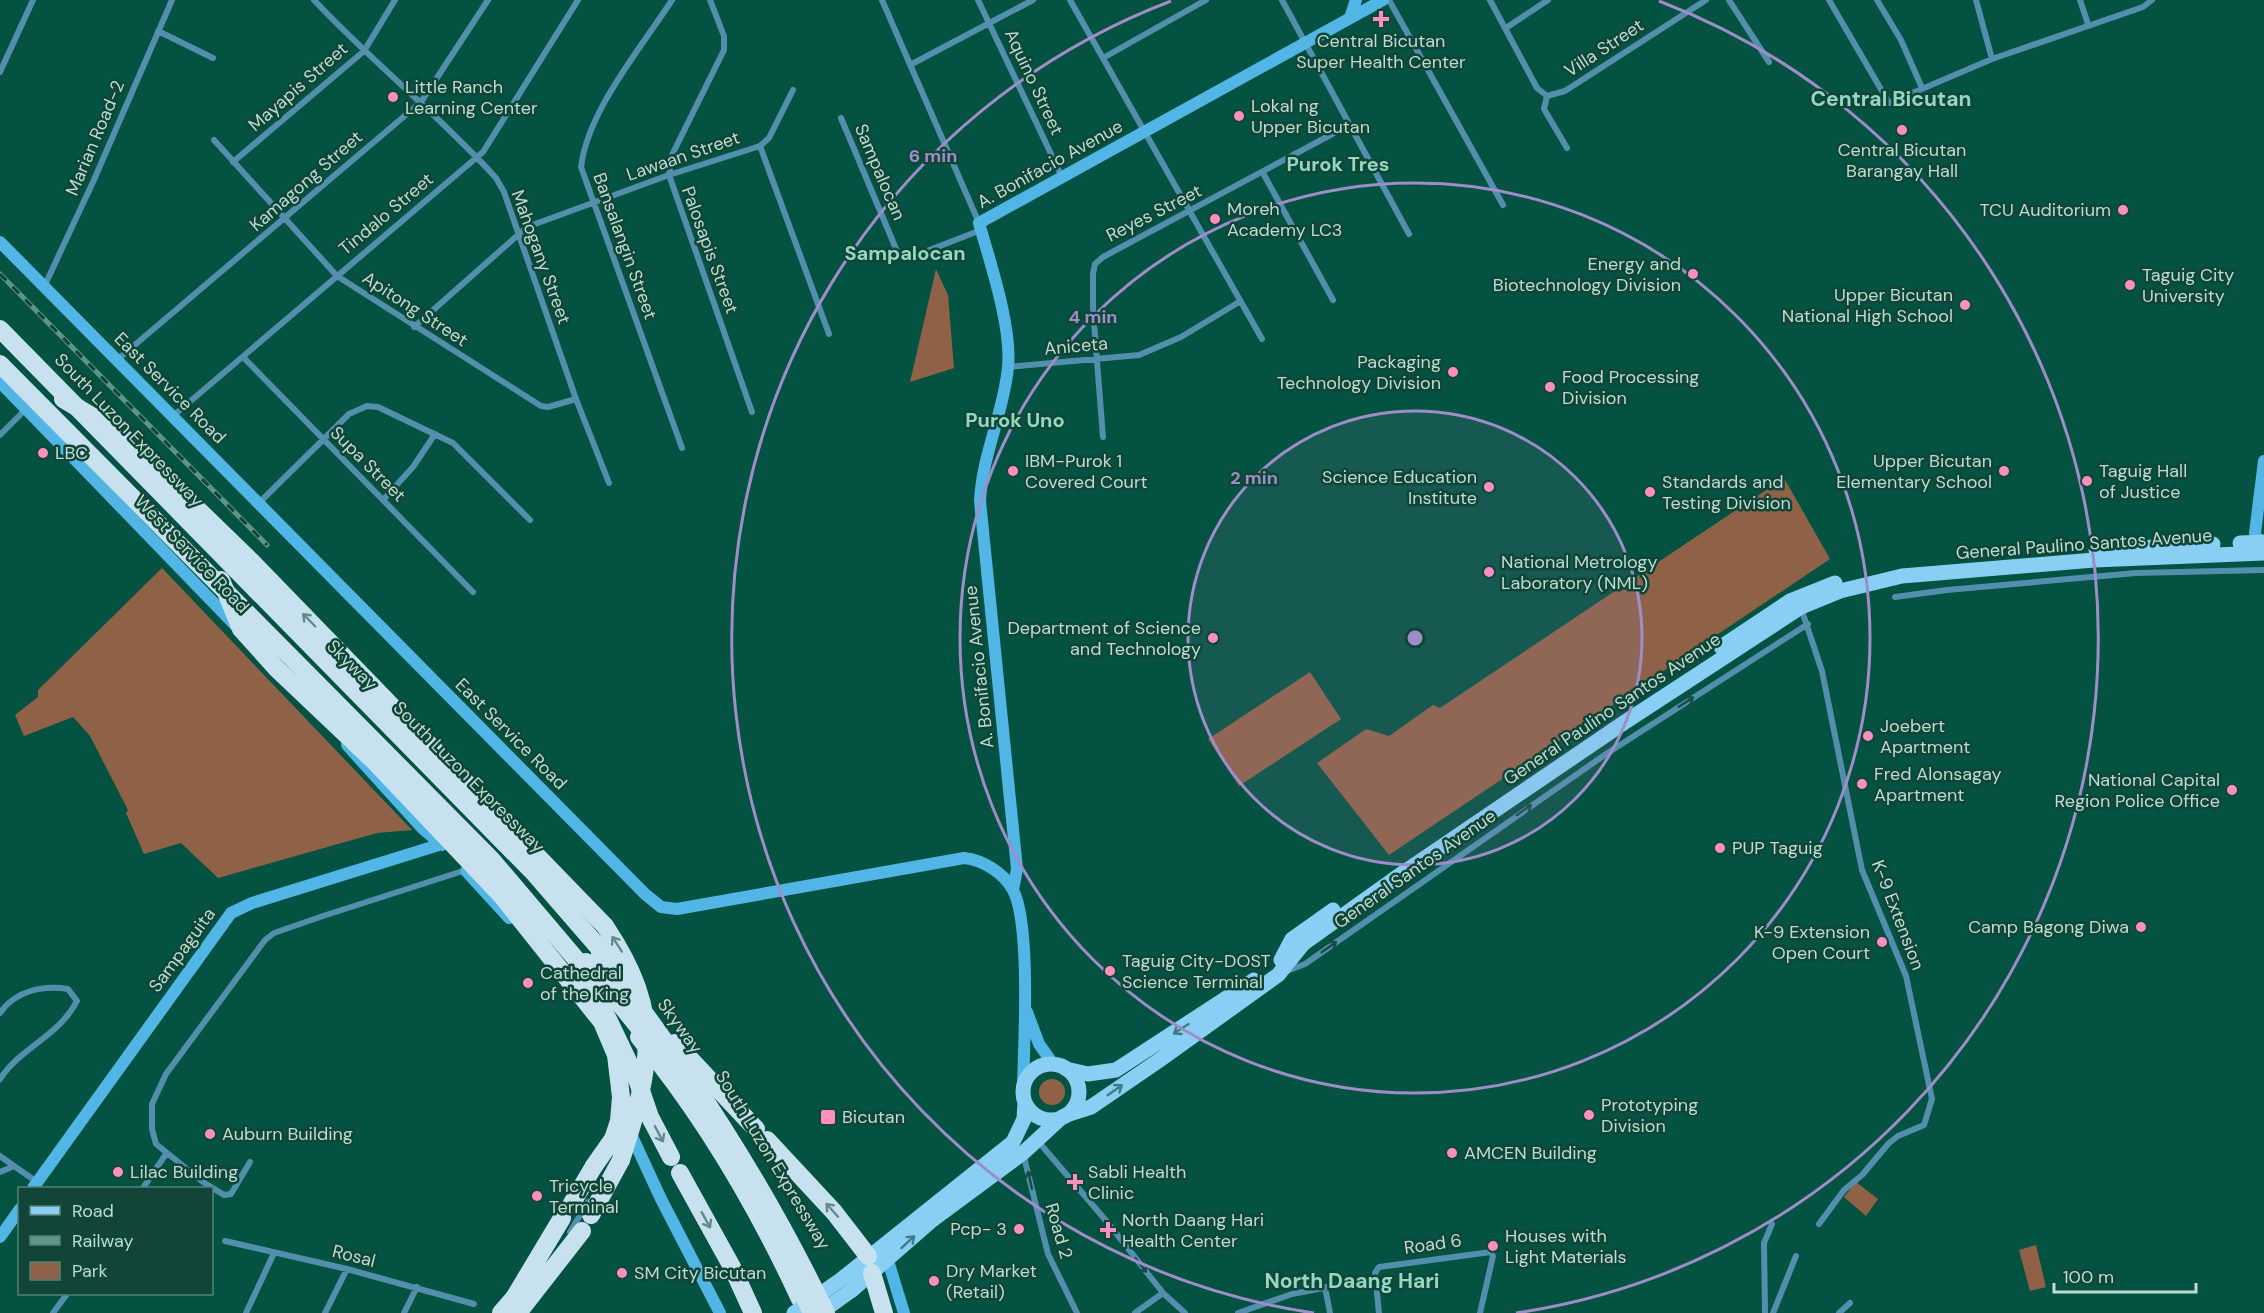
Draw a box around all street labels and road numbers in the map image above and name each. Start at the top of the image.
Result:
street label: Villa Street [1560,13,1648,83]
street label: Aquino Street [999,25,1069,139]
street label: Mayapis Street [243,37,353,137]
street label: Marian Road-2 [60,77,130,199]
street label: A. Bonifacio Avenue [973,114,1127,214]
street label: Sampalocan [849,120,911,224]
street label: Kamagong Street [244,125,368,237]
street label: Lawaan Street [623,125,743,187]
street label: Tindalo Street [334,167,438,261]
street label: Bansalangin Street [587,169,663,323]
street label: Reyes Street [1102,179,1206,247]
street label: Palosapis Street [676,183,744,317]
street label: Mahogany Street [506,187,576,327]
street label: Apitong Street [358,266,472,352]
street label: East Service Road [109,327,231,449]
street label: Aniceta [1043,331,1109,361]
street label: South Luzon Expressway [49,348,209,512]
street label: Supa Street [325,421,411,507]
street label: West Service Road [129,490,255,618]
street label: General Paulino Santos Avenue [1955,523,2213,565]
street label: A. Bonifacio Avenue [959,585,999,749]
street label: General Paulino Santos Avenue [1499,627,1725,791]
street label: Skyway [321,634,383,696]
street label: East Service Road [450,673,572,795]
street label: South Luzon Expressway [388,696,550,858]
street label: General Santos Avenue [1329,804,1501,934]
street label: K-9 Extension [1866,857,1930,973]
street label: Sampaguita [143,903,221,997]
street label: Skyway [652,994,708,1058]
street label: South Luzon Expressway [710,1066,836,1254]
street label: Road 2 [1040,1200,1078,1262]
street label: Road 6 [1403,1228,1463,1260]
street label: Rosal [330,1239,378,1273]

